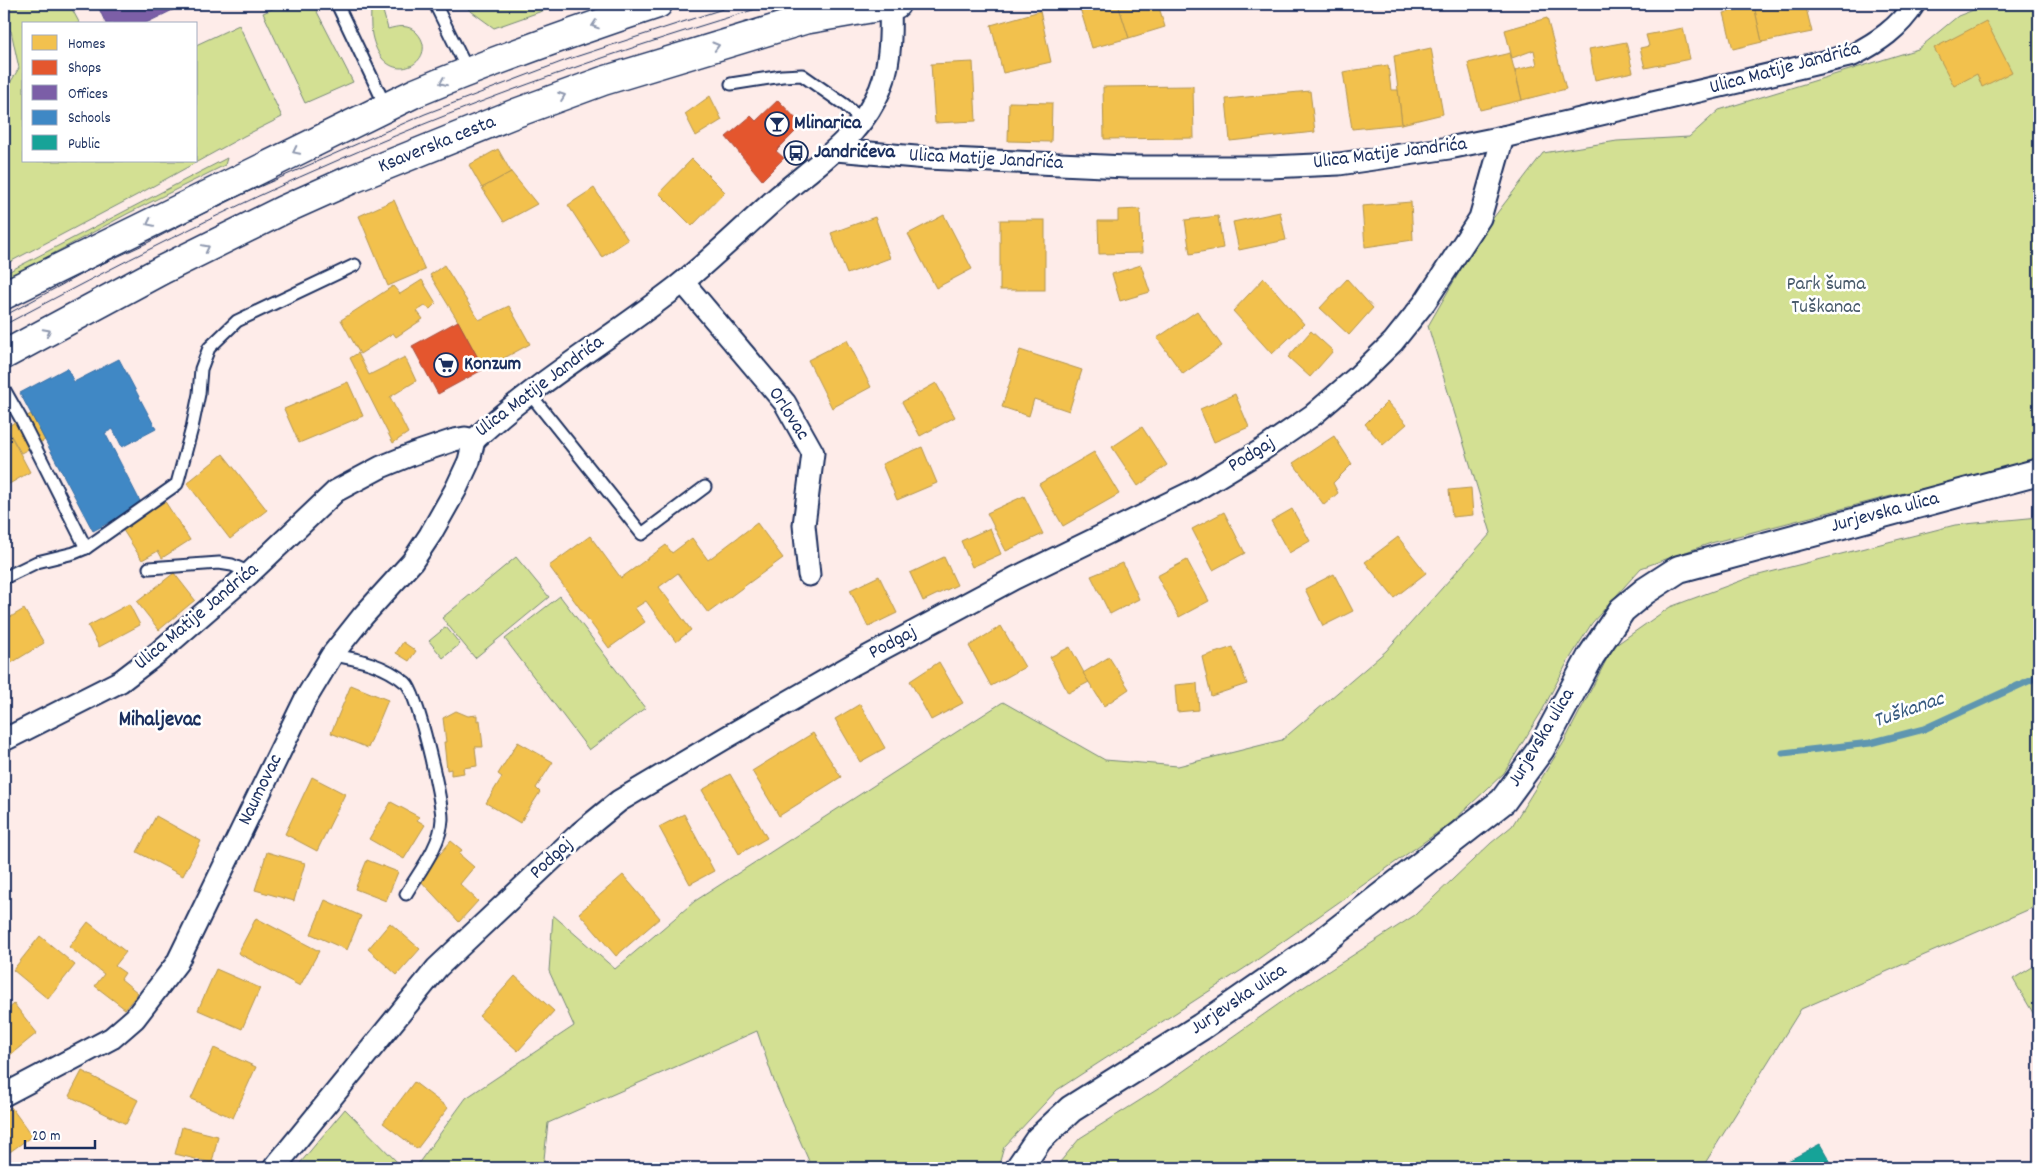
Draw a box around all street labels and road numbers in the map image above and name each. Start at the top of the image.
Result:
street label: Ulica Matije Jandrića [1707,35,1864,103]
street label: Ksaverska cesta [374,109,500,181]
street label: Ulica Matije Jandrića [1312,131,1469,177]
street label: Ulica Matije Jandrića [908,142,1065,178]
street label: Ulica Matije Jandrića [470,329,611,445]
street label: Orlovac [760,382,816,446]
street label: Podgaj [1223,430,1281,480]
street label: Jurjevska ulica [1828,485,1943,541]
street label: Ulica Matije Jandrića [129,556,266,677]
street label: Podgaj [864,619,922,667]
street label: Jurjevska ulica [1501,683,1583,793]
street label: Naumovac [232,750,290,830]
street label: Podgaj [524,831,580,887]
street label: Jurjevska ulica [1185,957,1293,1043]

